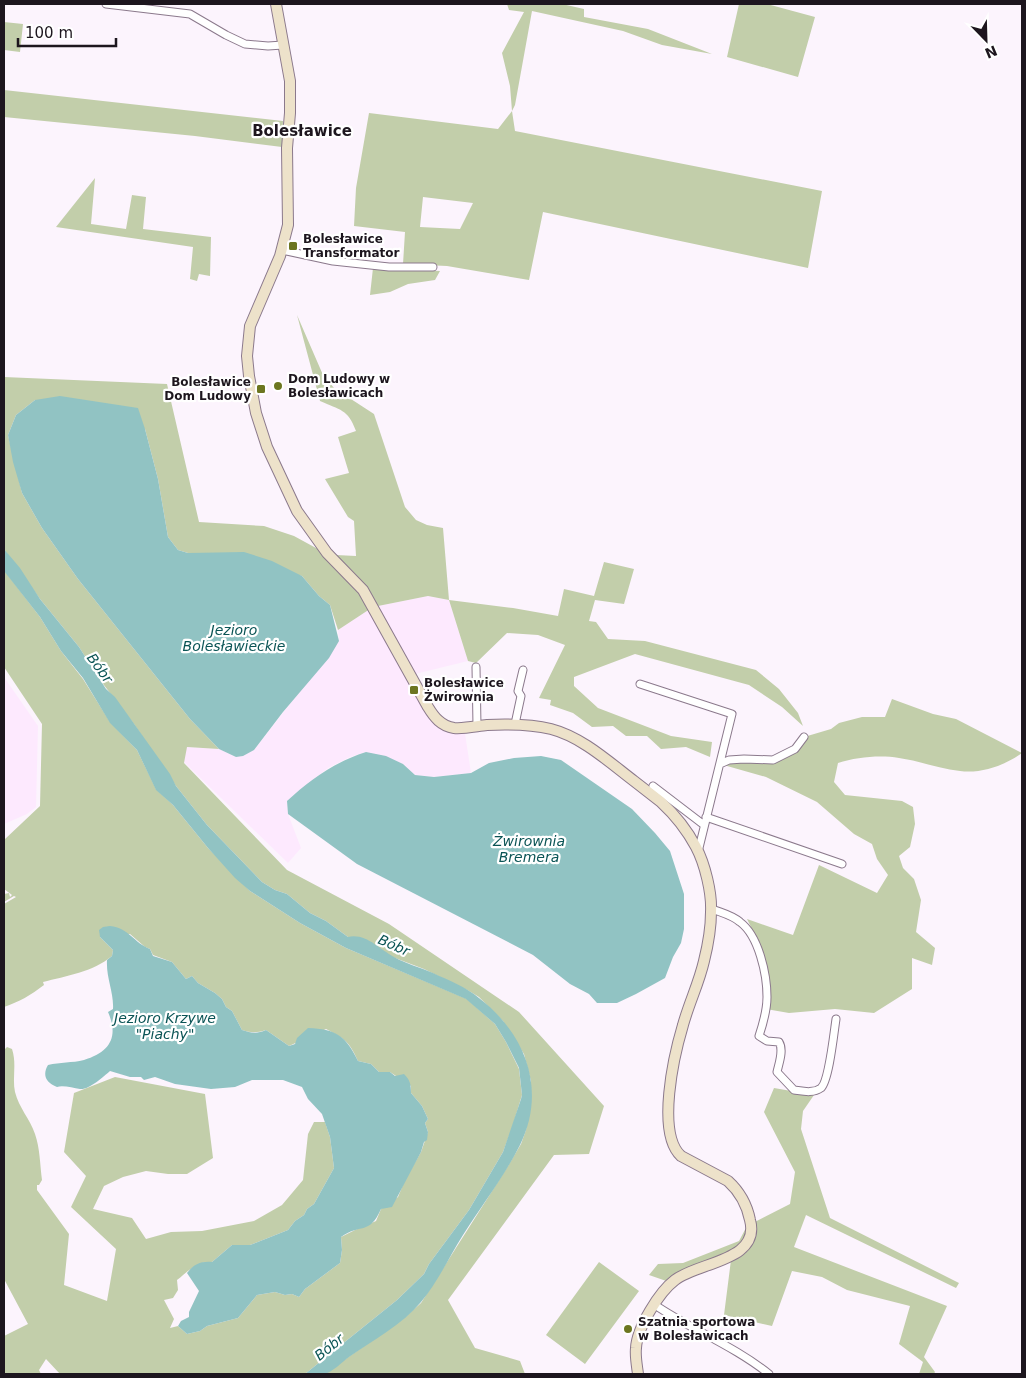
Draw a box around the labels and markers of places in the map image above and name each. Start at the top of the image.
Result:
place label: Bolesławice Transformator [303,232,400,260]
marker: Bolesławice Transformator [287,240,299,252]
place label: Dom Ludowy w Bolesławicach [288,372,390,400]
place label: Bolesławice Dom Ludowy [164,375,251,403]
marker: Dom Ludowy w Bolesławicach [272,380,284,392]
marker: Bolesławice Dom Ludowy [255,383,267,395]
place label: Bolesławice Żwirownia [424,676,504,704]
marker: Bolesławice Żwirownia [408,684,420,696]
place label: Szatnia sportowa w Bolesławicach [638,1315,755,1343]
marker: Szatnia sportowa w Bolesławicach [622,1323,634,1335]

